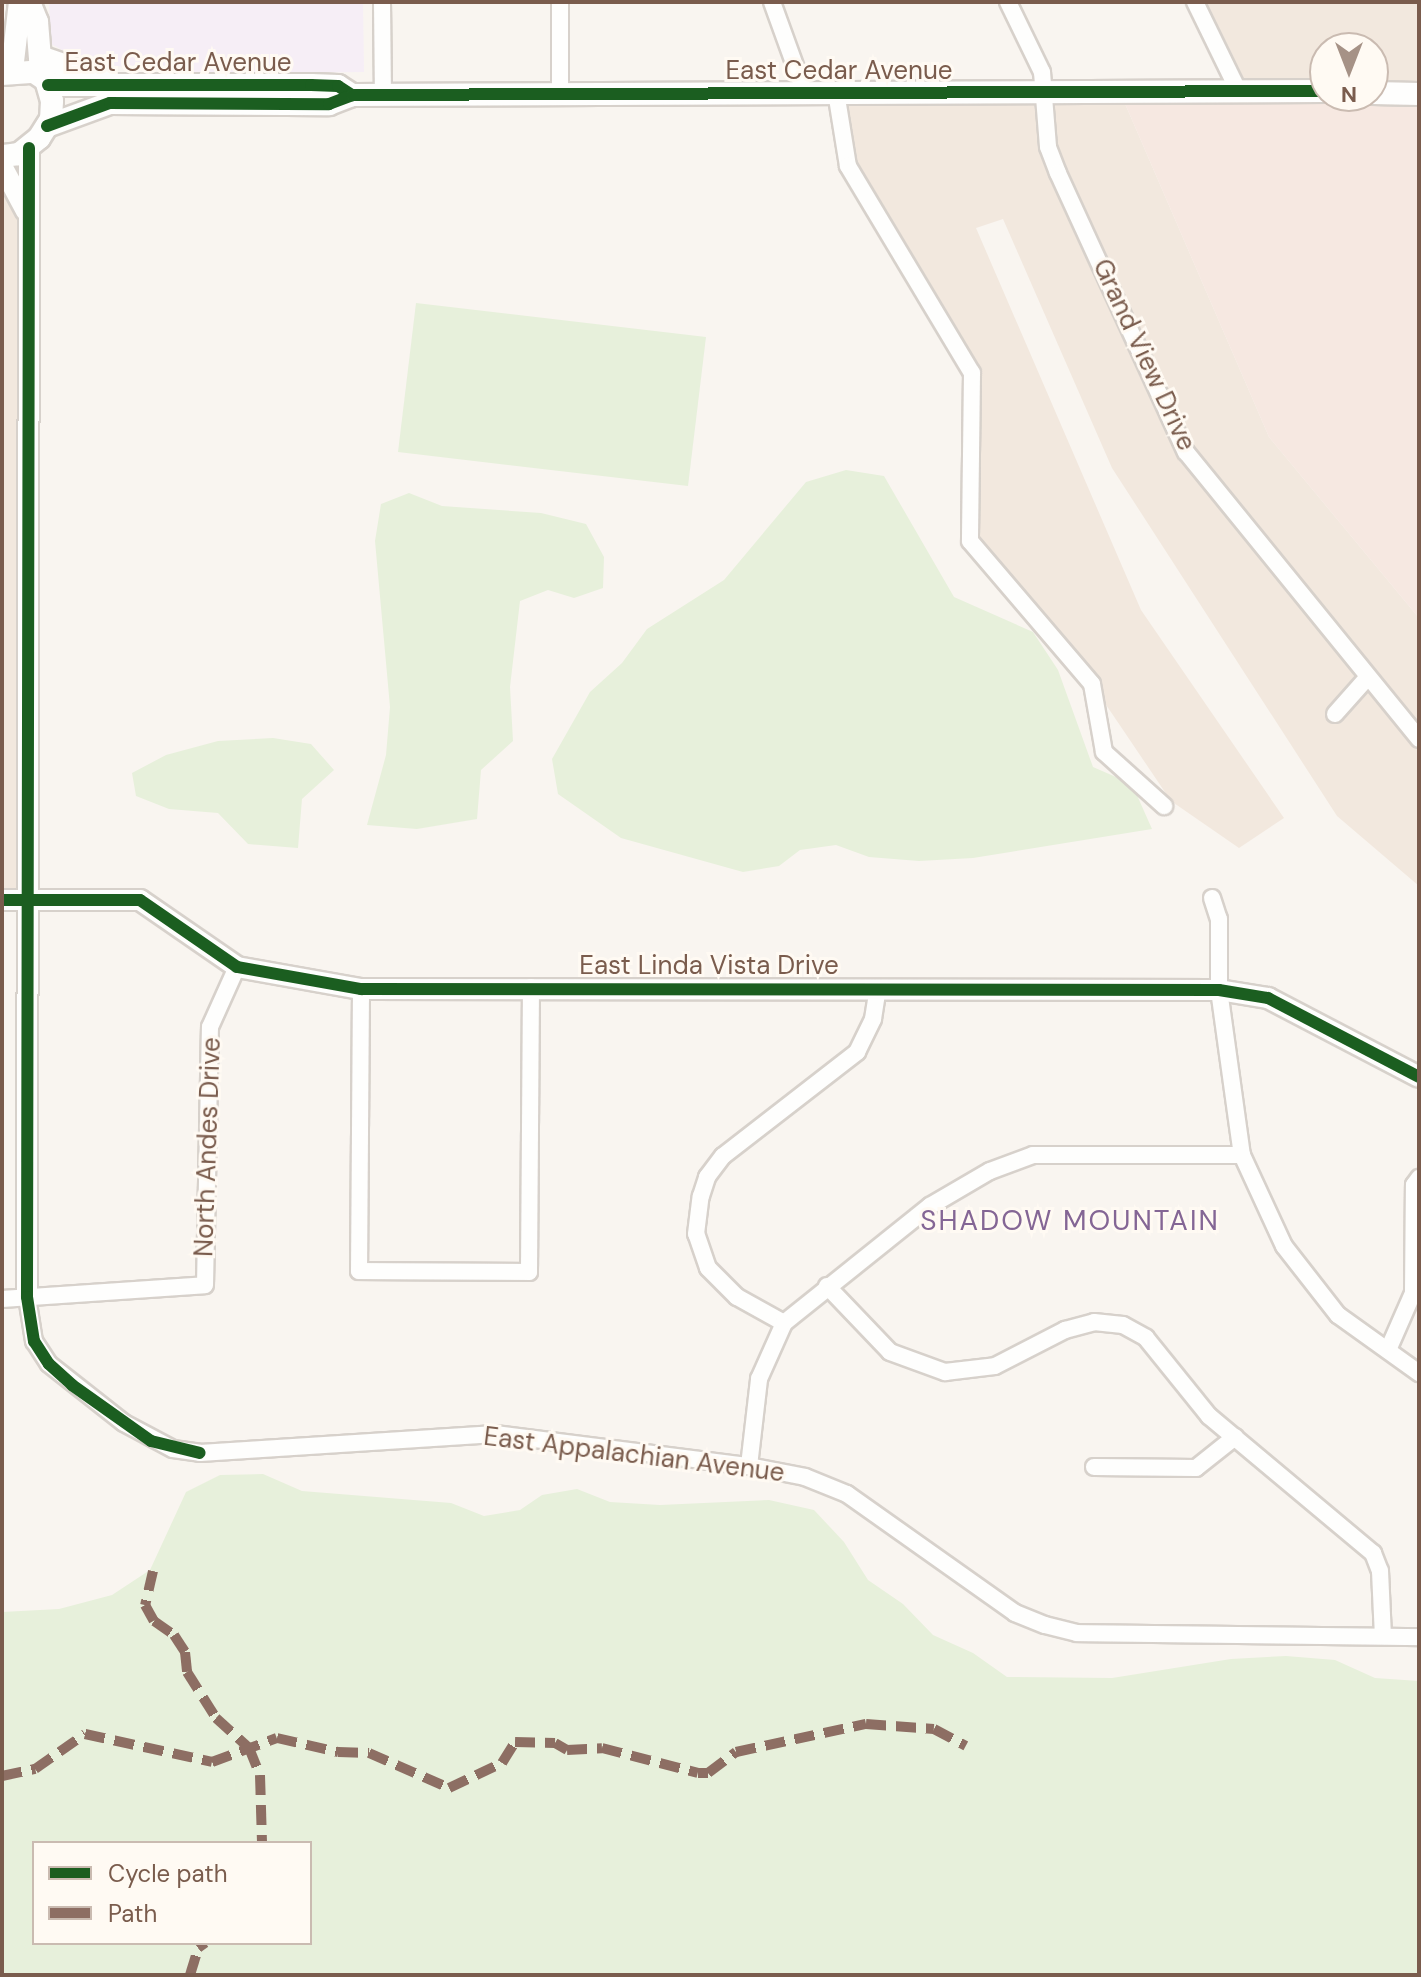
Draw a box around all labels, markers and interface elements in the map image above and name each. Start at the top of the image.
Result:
north arrow [1309,32,1389,112]
street label: East Cedar Avenue [64,47,292,79]
street label: East Cedar Avenue [725,55,953,87]
text: N [1341,80,1357,109]
street label: Grand View Drive [1086,254,1202,456]
street label: East Linda Vista Drive [579,950,839,982]
street label: North Andes Drive [189,1037,227,1257]
district label: SHADOW MOUNTAIN [920,1204,1220,1238]
street label: East Appalachian Avenue [482,1421,786,1489]
legend [32,1841,312,1945]
text: Cycle path [108,1858,227,1889]
text: Path [108,1898,157,1929]

